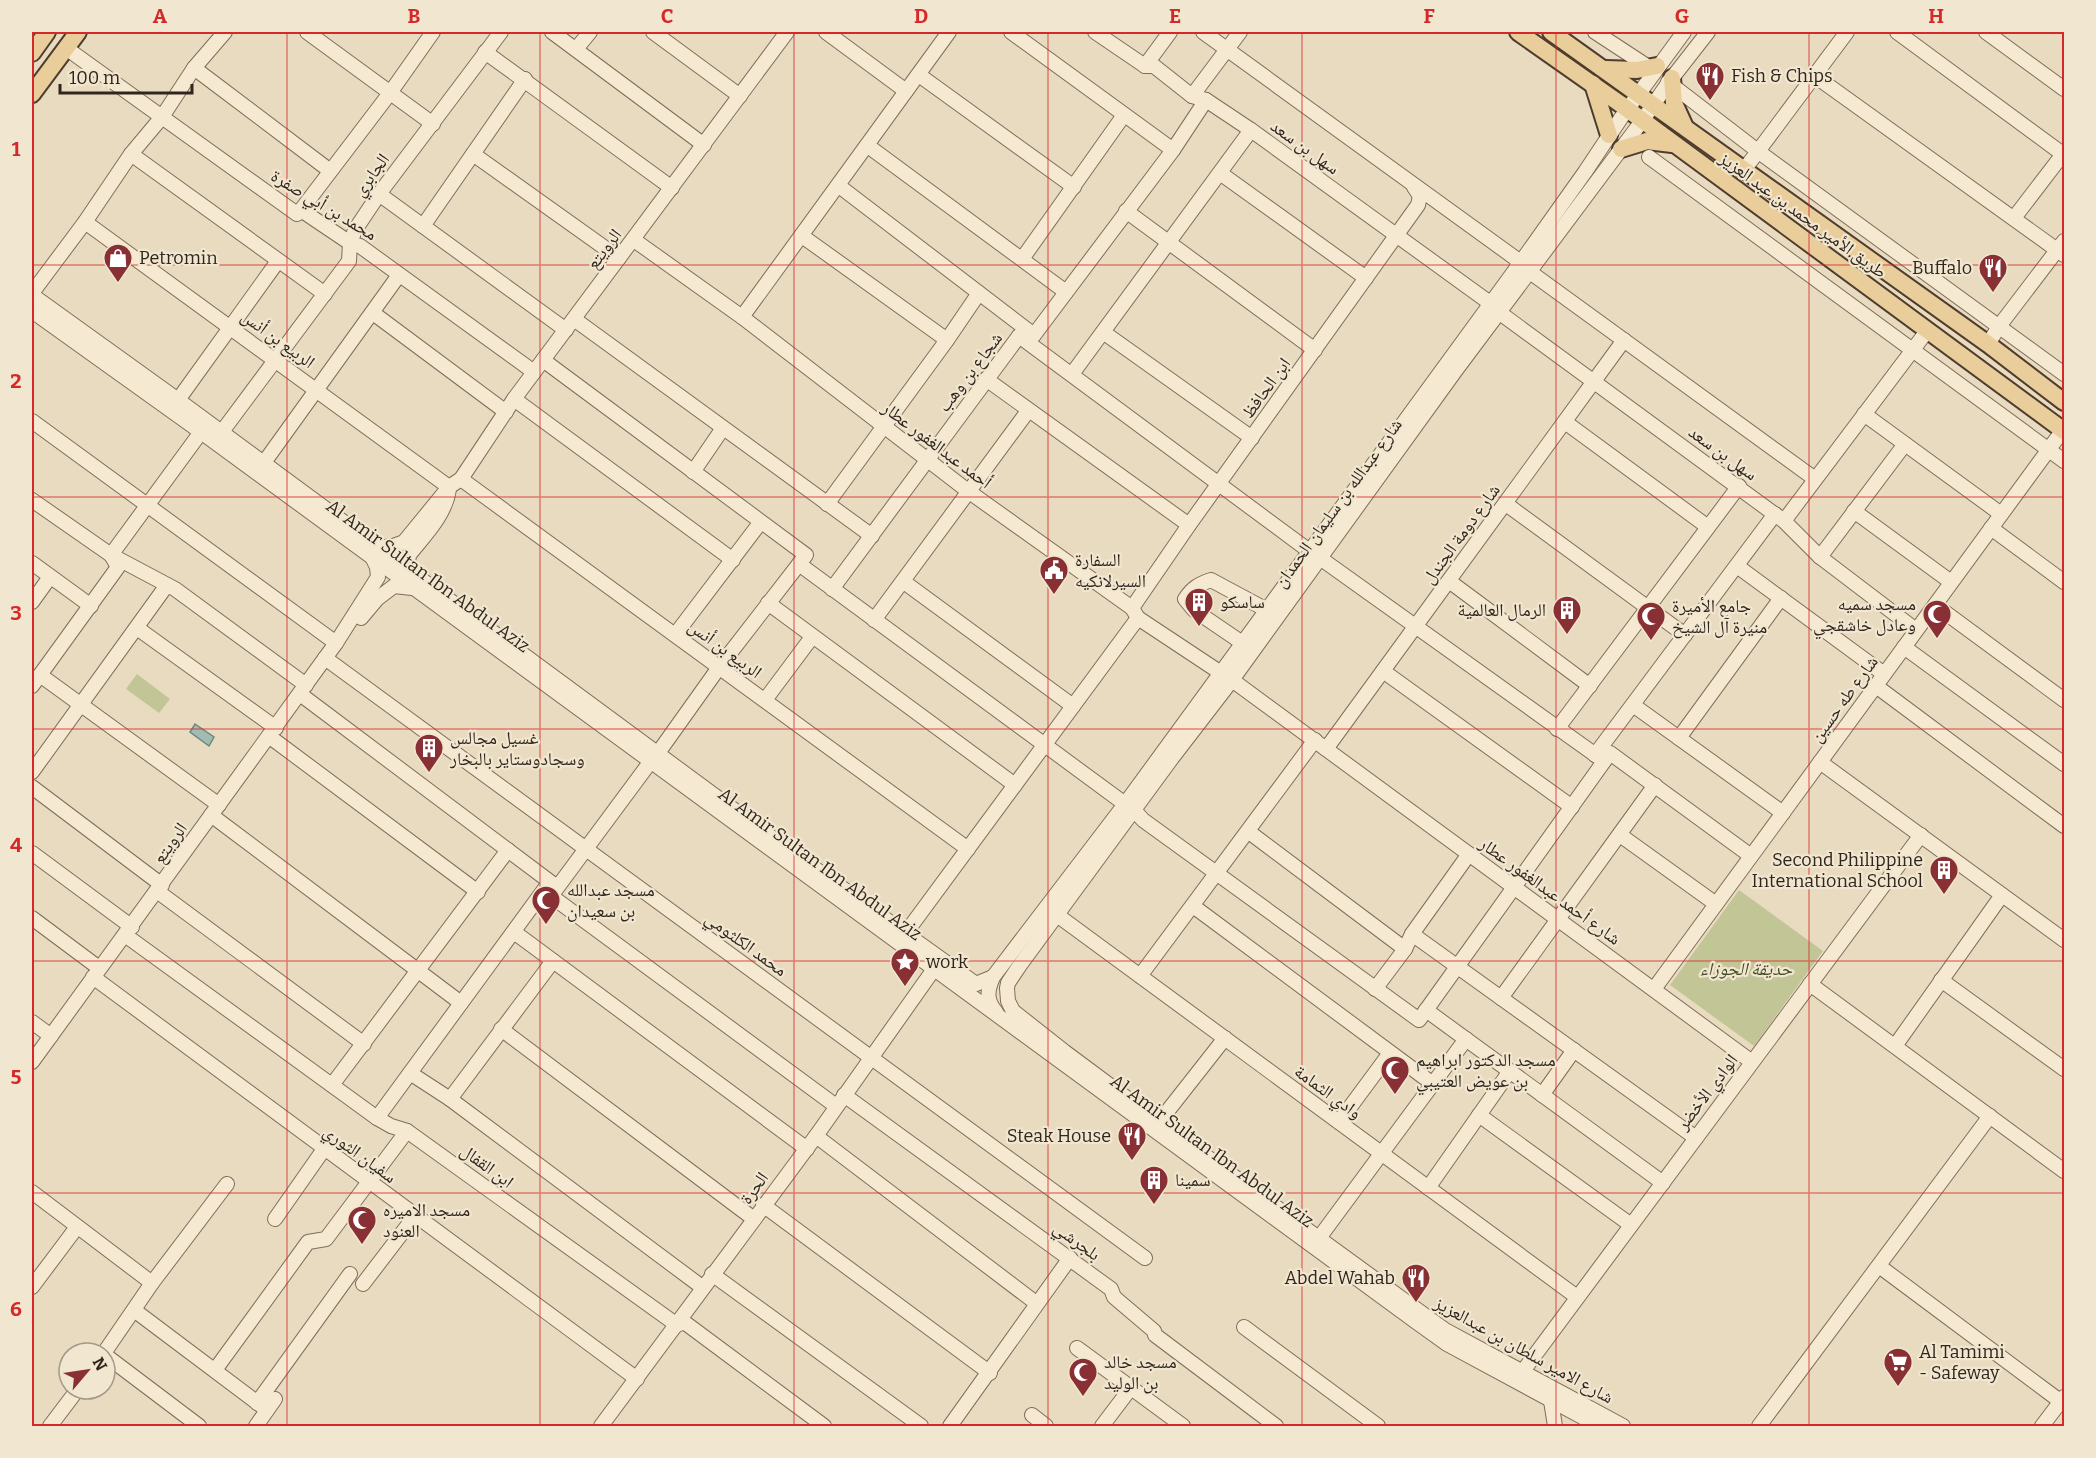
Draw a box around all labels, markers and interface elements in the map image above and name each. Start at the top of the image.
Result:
text: A [153,4,168,28]
text: B [408,4,421,28]
text: C [661,4,673,28]
text: D [914,4,928,28]
text: E [1169,4,1181,28]
text: F [1423,4,1435,28]
text: G [1675,4,1689,28]
text: H [1928,4,1944,28]
scale bar [60,57,192,95]
restaurant icon: Fish & Chips [1694,60,1726,102]
place label: Fish & Chips [1731,65,1833,87]
text: 100 m [69,67,120,89]
street label: سهل بن سعد [1266,115,1344,179]
text: 1 [12,137,21,161]
street label: طريق الأمير محمد بن عبد العزيز [1714,146,1891,283]
street label: الجابري [348,149,397,203]
street label: محمد بن أبي صفرة [265,165,381,248]
street label: الرويتع [582,224,627,274]
shop icon: Petromin [102,242,134,284]
place label: Petromin [139,247,218,269]
restaurant icon: Buffalo [1977,252,2009,294]
place label: Buffalo [1912,257,1972,279]
street label: الربيع بن أنس [236,305,319,374]
street label: شجاع بن وهب [933,328,1007,416]
street label: ابن الحافظ [1237,353,1295,423]
text: 2 [10,369,22,393]
street label: أحمد عبدالغفور عطار [877,396,996,493]
street label: شارع عبدالله بن سليمان الحمدان [1269,414,1407,592]
street label: سهل بن سعد [1684,421,1762,485]
street label: شارع دومة الجندل [1417,480,1505,588]
street label: Al Amir Sultan Ibn Abdul Aziz [322,495,534,657]
place label: السفارة السيرلانكيه [1075,549,1146,592]
public building icon: السفارة السيرلانكيه [1038,554,1070,596]
building icon: ساسكو [1183,586,1215,628]
place label: ساسكو [1220,591,1265,613]
place label: مسجد سميه وعادل خاشقجي [1813,593,1916,640]
building icon: الرمال العالمية [1551,594,1583,636]
place label: جامع الأميرة منيرة آل الشيخ [1672,595,1767,639]
mosque icon: مسجد سميه وعادل خاشقجي [1921,598,1953,640]
place label: الرمال العالمية [1458,599,1546,621]
mosque icon: جامع الأميرة منيرة آل الشيخ [1635,600,1667,642]
text: 3 [10,601,22,625]
street label: الربيع بن أنس [683,615,766,684]
street label: شارع طه حسين [1805,651,1883,747]
place label: غسيل مجالس وسجادوستاير بالبخار [449,727,585,770]
building icon: غسيل مجالس وسجادوستاير بالبخار [413,732,445,774]
street label: Al Amir Sultan Ibn Abdul Aziz [714,783,926,945]
street label: الرويتع [148,818,193,868]
street label: شارع أحمد عبدالغفور عطار [1474,832,1625,950]
text: 4 [10,833,22,857]
place label: Second Philippine International School [1751,849,1923,892]
building icon: Second Philippine International School [1928,854,1960,896]
place label: مسجد عبدالله بن سعيدان [567,879,655,922]
mosque icon: مسجد عبدالله بن سعيدان [530,884,562,926]
street label: محمد الكلثومي [699,907,791,984]
place icon: work [889,946,921,988]
place label: work [925,951,969,973]
park label: حديقة الجوزاء [1700,958,1793,980]
place label: مسجد الدكتور ابراهيم بن عويض العتيبي [1416,1049,1556,1096]
street label: الوادي الأخضر [1671,1050,1746,1137]
mosque icon: مسجد الدكتور ابراهيم بن عويض العتيبي [1379,1054,1411,1096]
street label: وادي الثمامة [1288,1060,1366,1127]
text: 5 [11,1065,22,1089]
street label: Al Amir Sultan Ibn Abdul Aziz [1106,1070,1318,1232]
street label: سفيان الثوري [317,1120,401,1191]
restaurant icon: Steak House [1116,1120,1148,1162]
place label: Steak House [1007,1125,1111,1147]
street label: ابن القفال [456,1139,518,1193]
building icon: سمينا [1138,1164,1170,1206]
street label: الحرة [735,1167,773,1209]
place label: سمينا [1175,1169,1211,1191]
place label: مسجد الاميره العنود [383,1199,470,1242]
mosque icon: مسجد الاميره العنود [346,1204,378,1246]
street label: بلجرشي [1047,1217,1105,1268]
restaurant icon: Abdel Wahab [1400,1262,1432,1304]
place label: Abdel Wahab [1285,1267,1395,1289]
street label: شارع الامير سلطان بن عبدالعزيز [1430,1291,1617,1408]
text: 6 [10,1297,22,1321]
north arrow [57,1341,117,1401]
place label: Al Tamimi - Safeway [1919,1341,2005,1384]
supermarket icon: Al Tamimi - Safeway [1882,1346,1914,1388]
place label: مسجد خالد بن الوليد [1104,1351,1177,1394]
text: N [88,1354,111,1374]
mosque icon: مسجد خالد بن الوليد [1067,1356,1099,1398]

